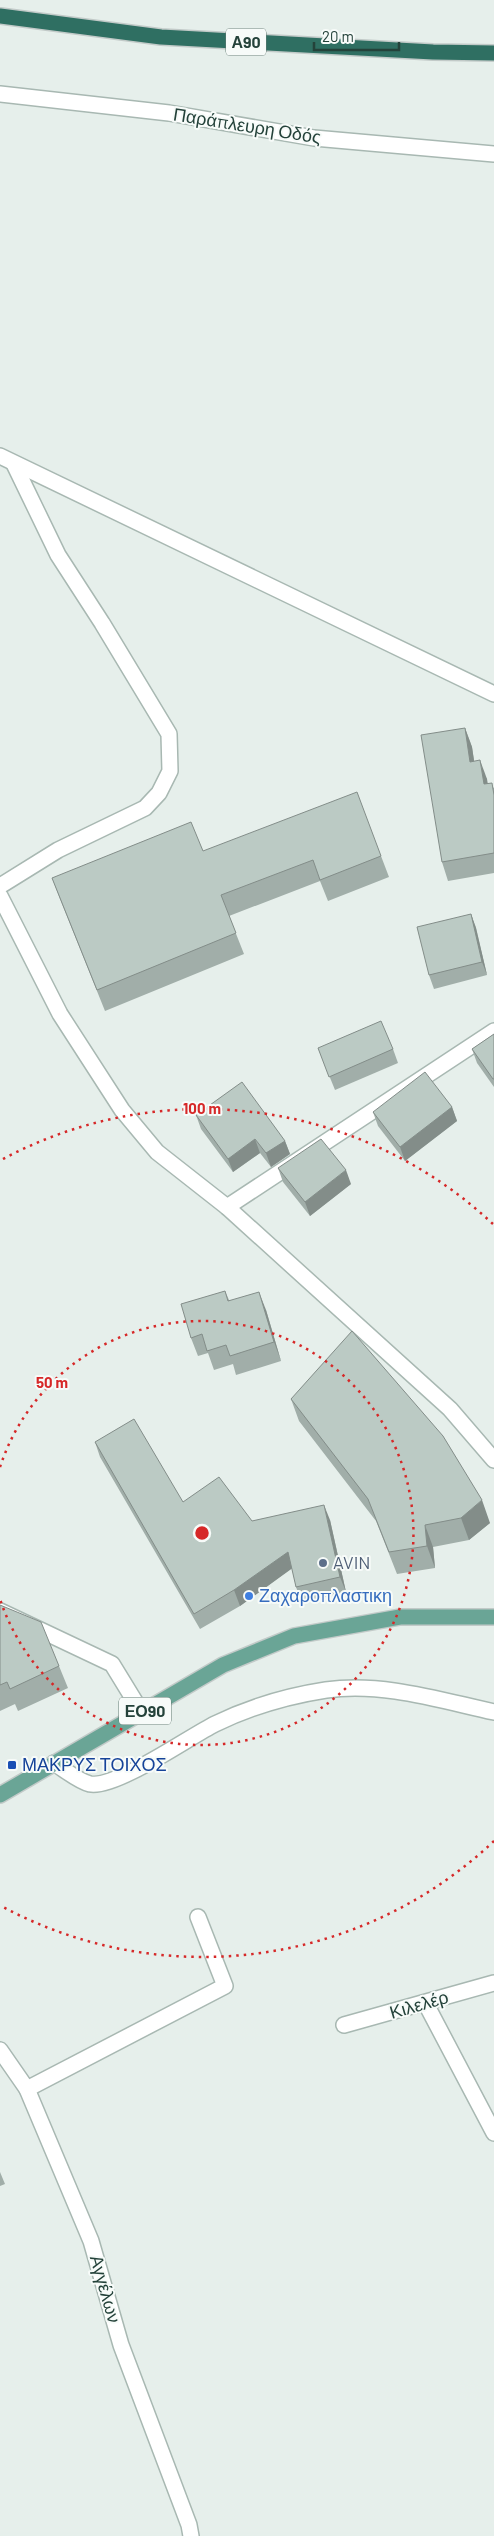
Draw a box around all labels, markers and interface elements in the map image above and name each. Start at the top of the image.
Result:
scale bar [314,20,399,52]
text: 20 m [322,27,354,45]
road number: Α90 [226,28,266,56]
street label: Παράπλευρη Οδός [172,102,323,148]
text: 100 m [183,1099,221,1117]
text: 50 m [36,1373,68,1391]
centre of rings [193,1524,211,1542]
place label: AVIN [333,1551,371,1573]
marker: AVIN [317,1557,329,1569]
place label: Ζαχαροπλαστικη [259,1584,392,1606]
marker: Ζαχαροπλαστικη [243,1590,255,1602]
road number: ΕΟ90 [119,1698,171,1724]
place label: ΜΑΚΡΥΣ ΤΟΙΧΟΣ [22,1753,167,1775]
marker: ΜΑΚΡΥΣ ΤΟΙΧΟΣ [6,1759,18,1771]
street label: Κιλελέρ [387,1985,451,2023]
street label: Αγγέλων [86,2252,126,2325]

